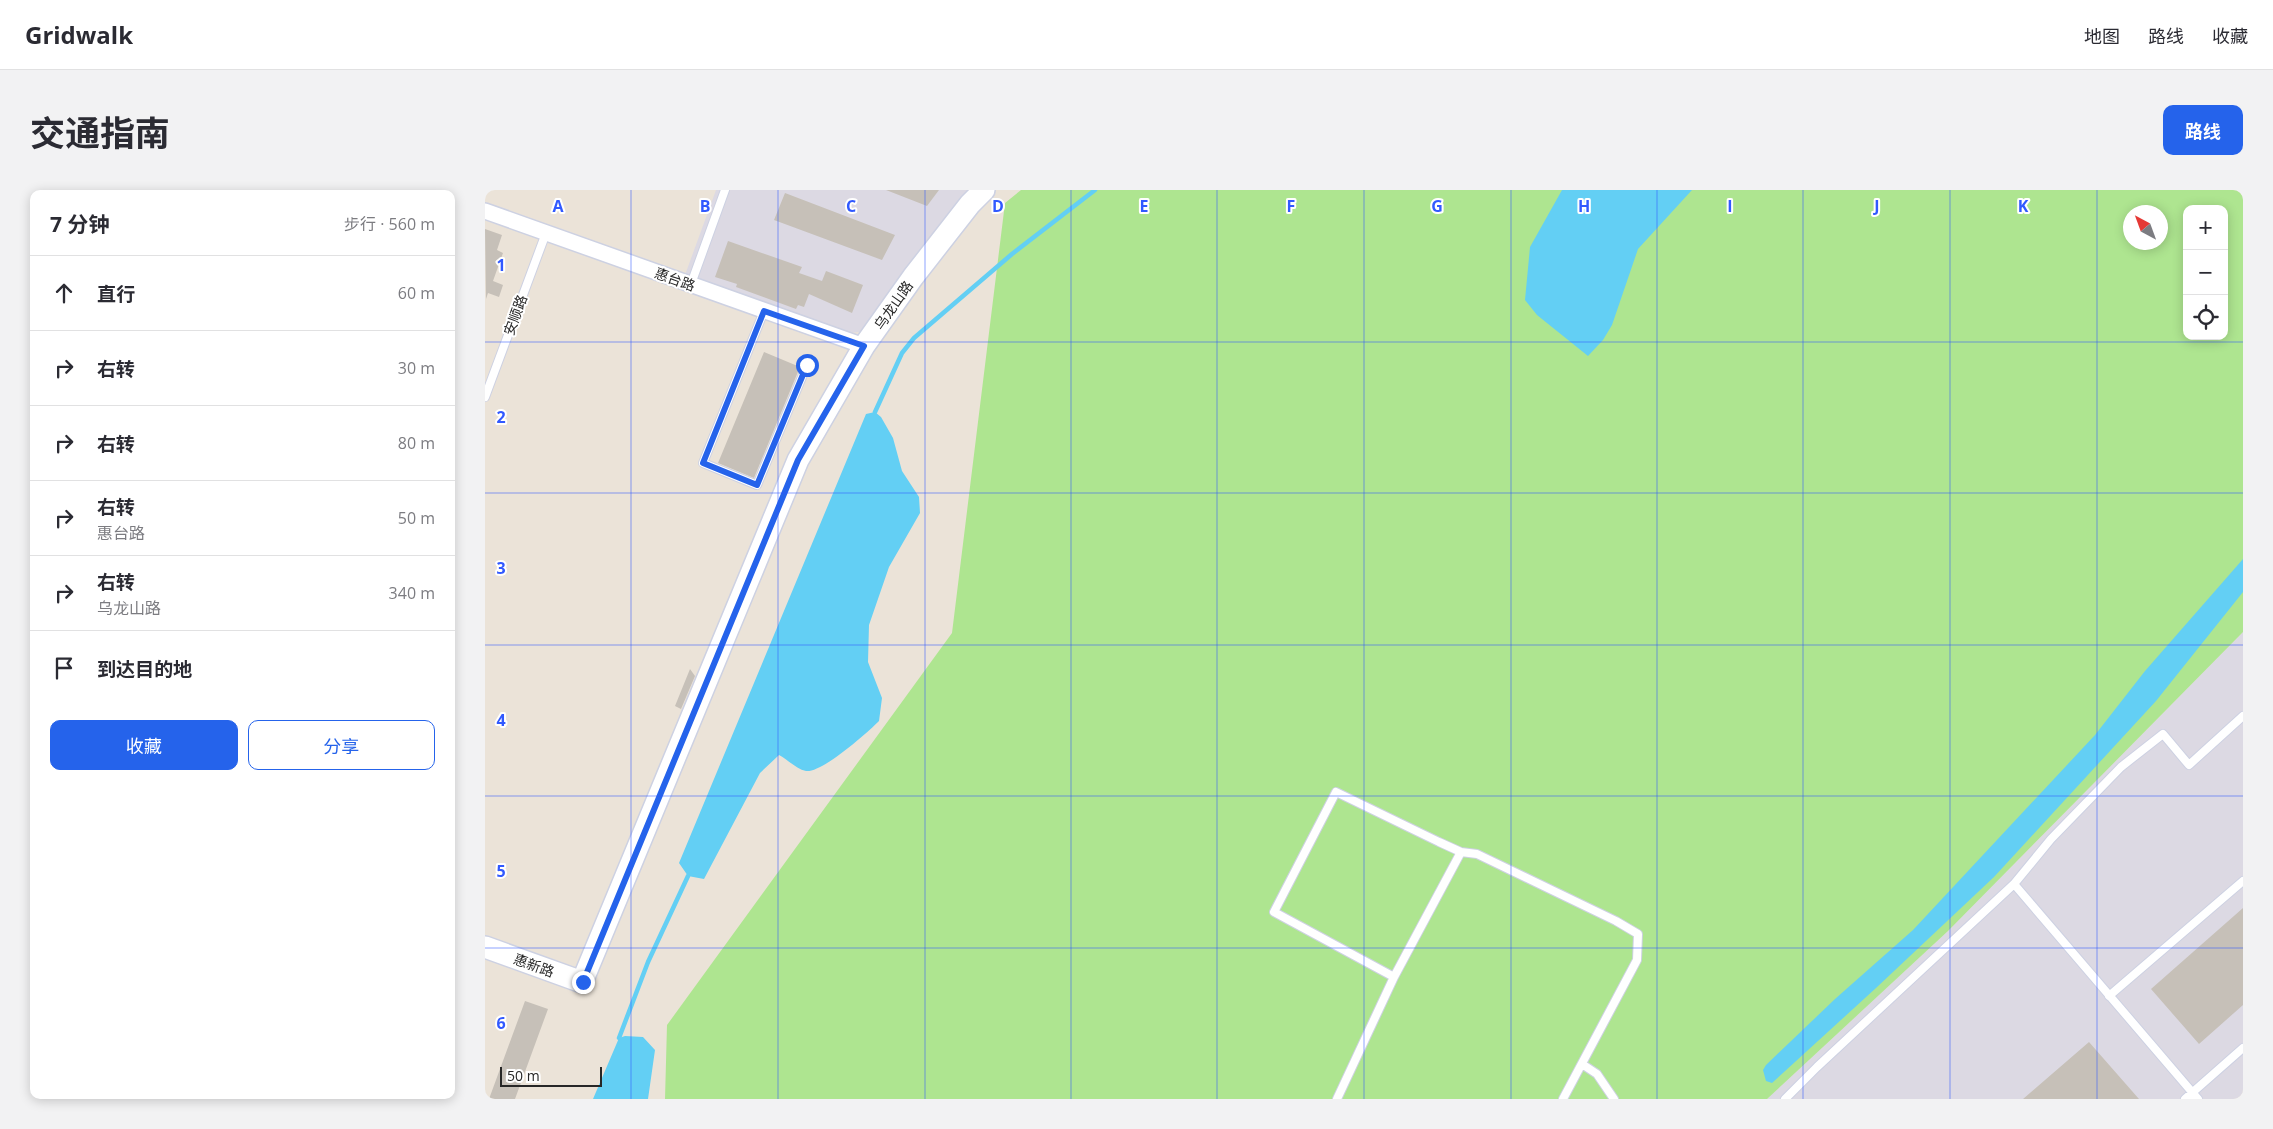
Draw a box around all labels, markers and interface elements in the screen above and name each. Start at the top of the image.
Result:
text: Gridwalk [25,18,133,51]
text: 地图 [2084,24,2120,48]
text: 路线 [2148,24,2184,48]
text: 收藏 [2212,24,2248,48]
button: 路线 [2163,105,2243,155]
text: 交通指南 [30,109,170,156]
text: A [552,195,564,217]
text: B [700,195,710,217]
text: C [846,195,856,217]
text: D [992,195,1004,217]
text: E [1140,195,1149,217]
text: F [1287,195,1295,217]
text: G [1431,195,1443,217]
text: H [1578,195,1590,217]
text: I [1727,195,1733,217]
text: J [1872,195,1880,217]
text: K [2018,195,2029,217]
north arrow [2123,205,2168,250]
map controls [2183,205,2228,340]
button: + [2183,205,2228,250]
text: 7 分钟 [50,210,109,238]
text: 步行 · 560 m [344,213,435,235]
button: − [2183,250,2228,295]
text: 1 [496,254,506,276]
street label: 惠台路 [652,263,698,295]
street label: 乌龙山路 [869,277,917,333]
icon: ahead [50,279,78,307]
text: 直行 [97,281,135,307]
text: 60 m [398,282,435,304]
street label: 安顺路 [499,292,531,338]
button: locate [2183,295,2228,340]
icon: right [50,354,78,382]
route start [796,354,819,377]
text: 右转 [97,356,135,382]
text: 30 m [398,357,435,379]
text: 2 [496,406,506,428]
icon: right [50,429,78,457]
text: 右转 [97,431,135,457]
text: 80 m [398,432,435,454]
text: 右转 [97,494,135,520]
icon: right [50,504,78,532]
text: 50 m [398,507,435,529]
text: 惠台路 [97,522,145,544]
text: 3 [496,557,506,579]
text: 右转 [97,569,135,595]
icon: right [50,579,78,607]
text: 340 m [389,582,435,604]
text: 乌龙山路 [97,597,161,619]
icon: arrive [50,654,78,682]
text: 到达目的地 [97,656,192,682]
text: 4 [496,709,506,731]
button: 收藏 [50,720,238,770]
button: 分享 [248,720,435,770]
text: 5 [496,860,506,882]
street label: 惠新路 [511,949,557,981]
route end [572,971,595,994]
text: 6 [496,1012,506,1034]
scale bar [500,1064,603,1087]
text: 50 m [507,1066,540,1085]

